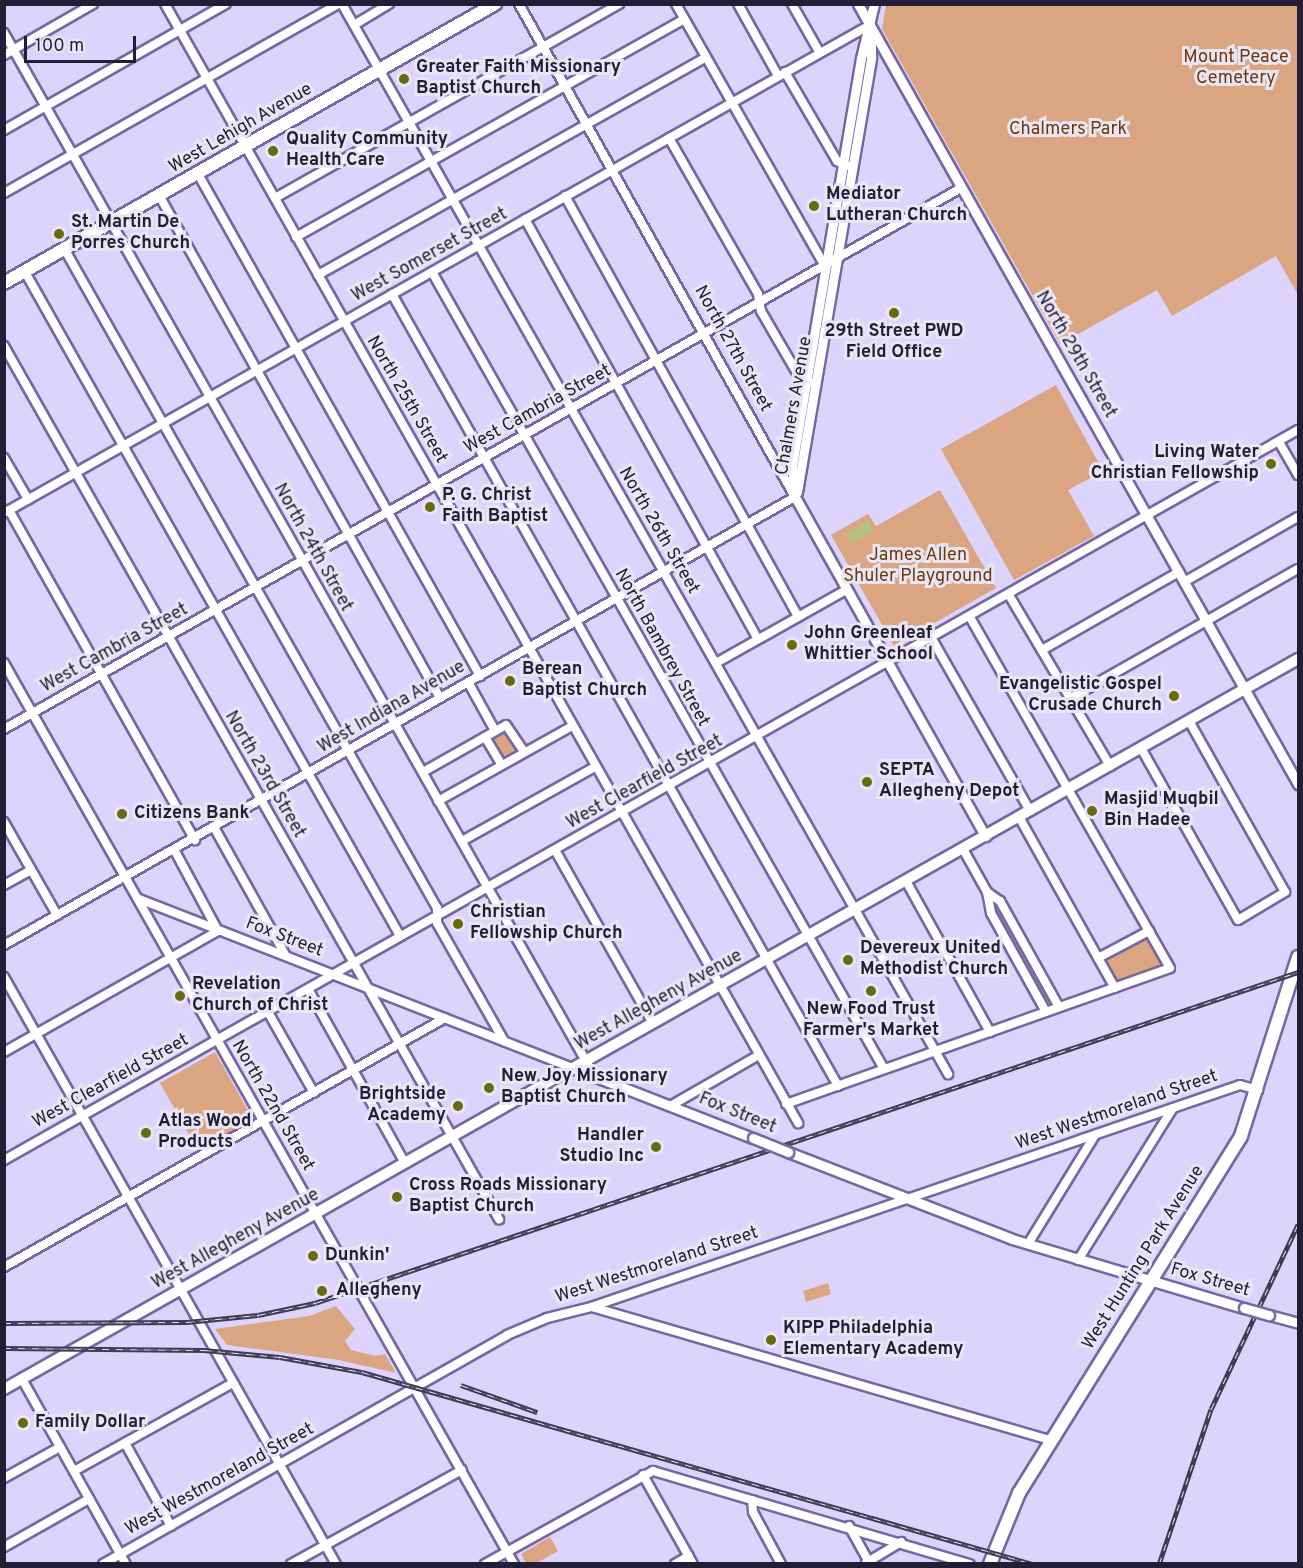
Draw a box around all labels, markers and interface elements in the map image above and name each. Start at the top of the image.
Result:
scale bar [27,24,140,62]
text: 100 m [35,35,84,58]
park label: Mount Peace Cemetery [1183,48,1289,90]
place label: Greater Faith Missionary Baptist Church [416,58,621,100]
marker: Greater Faith Missionary Baptist Church [397,72,411,86]
street label: West Lehigh Avenue [165,79,317,179]
park label: Chalmers Park [1009,119,1127,141]
place label: Quality Community Health Care [286,130,448,172]
marker: Quality Community Health Care [264,142,282,160]
place label: Mediator Lutheran Church [826,185,967,228]
marker: Mediator Lutheran Church [807,199,821,213]
street label: West Somerset Street [348,204,512,308]
place label: St. Martin De Porres Church [71,213,190,256]
marker: St. Martin De Porres Church [52,227,66,241]
street label: North 27th Street [688,282,776,416]
street label: North 29th Street [1030,288,1120,422]
marker: 29th Street PWD Field Office [887,306,901,320]
place label: 29th Street PWD Field Office [824,322,964,364]
street label: North 25th Street [361,333,451,467]
street label: Chalmers Avenue [772,335,818,477]
street label: West Cambria Street [461,361,615,459]
place label: Living Water Christian Fellowship [1091,443,1259,486]
marker: Living Water Christian Fellowship [1264,457,1278,471]
street label: North 26th Street [613,464,703,598]
street label: North 24th Street [268,480,356,616]
place label: P. G. Christ Faith Baptist [442,486,548,528]
marker: P. G. Christ Faith Baptist [423,500,437,514]
park label: James Allen Shuler Playground [843,546,993,588]
street label: North Bambrey Street [609,565,713,731]
street label: West Cambria Street [38,600,192,698]
place label: John Greenleaf Whittier School [804,624,933,666]
marker: John Greenleaf Whittier School [785,638,799,652]
street label: West Indiana Avenue [314,657,470,759]
place label: Berean Baptist Church [522,660,647,702]
marker: Berean Baptist Church [503,674,517,688]
place label: Evangelistic Gospel Crusade Church [999,675,1162,718]
marker: Evangelistic Gospel Crusade Church [1167,689,1181,703]
street label: North 23rd Street [219,708,309,842]
street label: West Clearfield Street [563,731,727,835]
place label: SEPTA Allegheny Depot [879,761,1019,804]
marker: SEPTA Allegheny Depot [860,775,874,789]
place label: Masjid Muqbil Bin Hadee [1104,790,1219,832]
place label: Citizens Bank [134,803,250,825]
marker: Masjid Muqbil Bin Hadee [1085,804,1099,818]
marker: Citizens Bank [115,807,129,821]
place label: Christian Fellowship Church [470,903,623,946]
street label: Fox Street [242,913,326,963]
marker: Christian Fellowship Church [451,917,465,931]
place label: Devereux United Methodist Church [860,939,1008,982]
street label: West Allegheny Avenue [571,946,747,1056]
marker: Devereux United Methodist Church [841,953,855,967]
place label: Revelation Church of Christ [192,975,328,1018]
marker: New Food Trust Farmer's Market [864,984,878,998]
marker: Revelation Church of Christ [173,989,187,1003]
place label: New Food Trust Farmer's Market [803,1000,939,1042]
street label: West Clearfield Street [29,1030,193,1134]
street label: North 22nd Street [226,1037,318,1175]
street label: West Westmoreland Street [1013,1066,1221,1156]
place label: New Joy Missionary Baptist Church [501,1067,668,1110]
marker: New Joy Missionary Baptist Church [482,1081,496,1095]
place label: Brightside Academy [359,1085,446,1128]
street label: Fox Street [695,1089,779,1139]
marker: Brightside Academy [451,1099,465,1113]
place label: Atlas Wood Products [158,1112,251,1154]
marker: Atlas Wood Products [139,1126,153,1140]
place label: Handler Studio Inc [559,1126,644,1168]
marker: Handler Studio Inc [649,1140,663,1154]
street label: West Hunting Park Avenue [1078,1162,1210,1354]
place label: Cross Roads Missionary Baptist Church [409,1176,607,1218]
street label: West Allegheny Avenue [148,1185,324,1295]
marker: Cross Roads Missionary Baptist Church [390,1190,404,1204]
street label: West Westmoreland Street [553,1223,761,1309]
place label: Dunkin' [325,1245,389,1267]
marker: Dunkin' [306,1249,320,1263]
street label: Fox Street [1168,1259,1252,1303]
place label: Allegheny [336,1280,422,1302]
marker: Allegheny [313,1282,331,1300]
place label: KIPP Philadelphia Elementary Academy [783,1319,964,1362]
marker: KIPP Philadelphia Elementary Academy [764,1333,778,1347]
place label: Family Dollar [35,1412,146,1434]
marker: Family Dollar [16,1416,30,1430]
street label: West Westmoreland Street [122,1419,318,1541]

